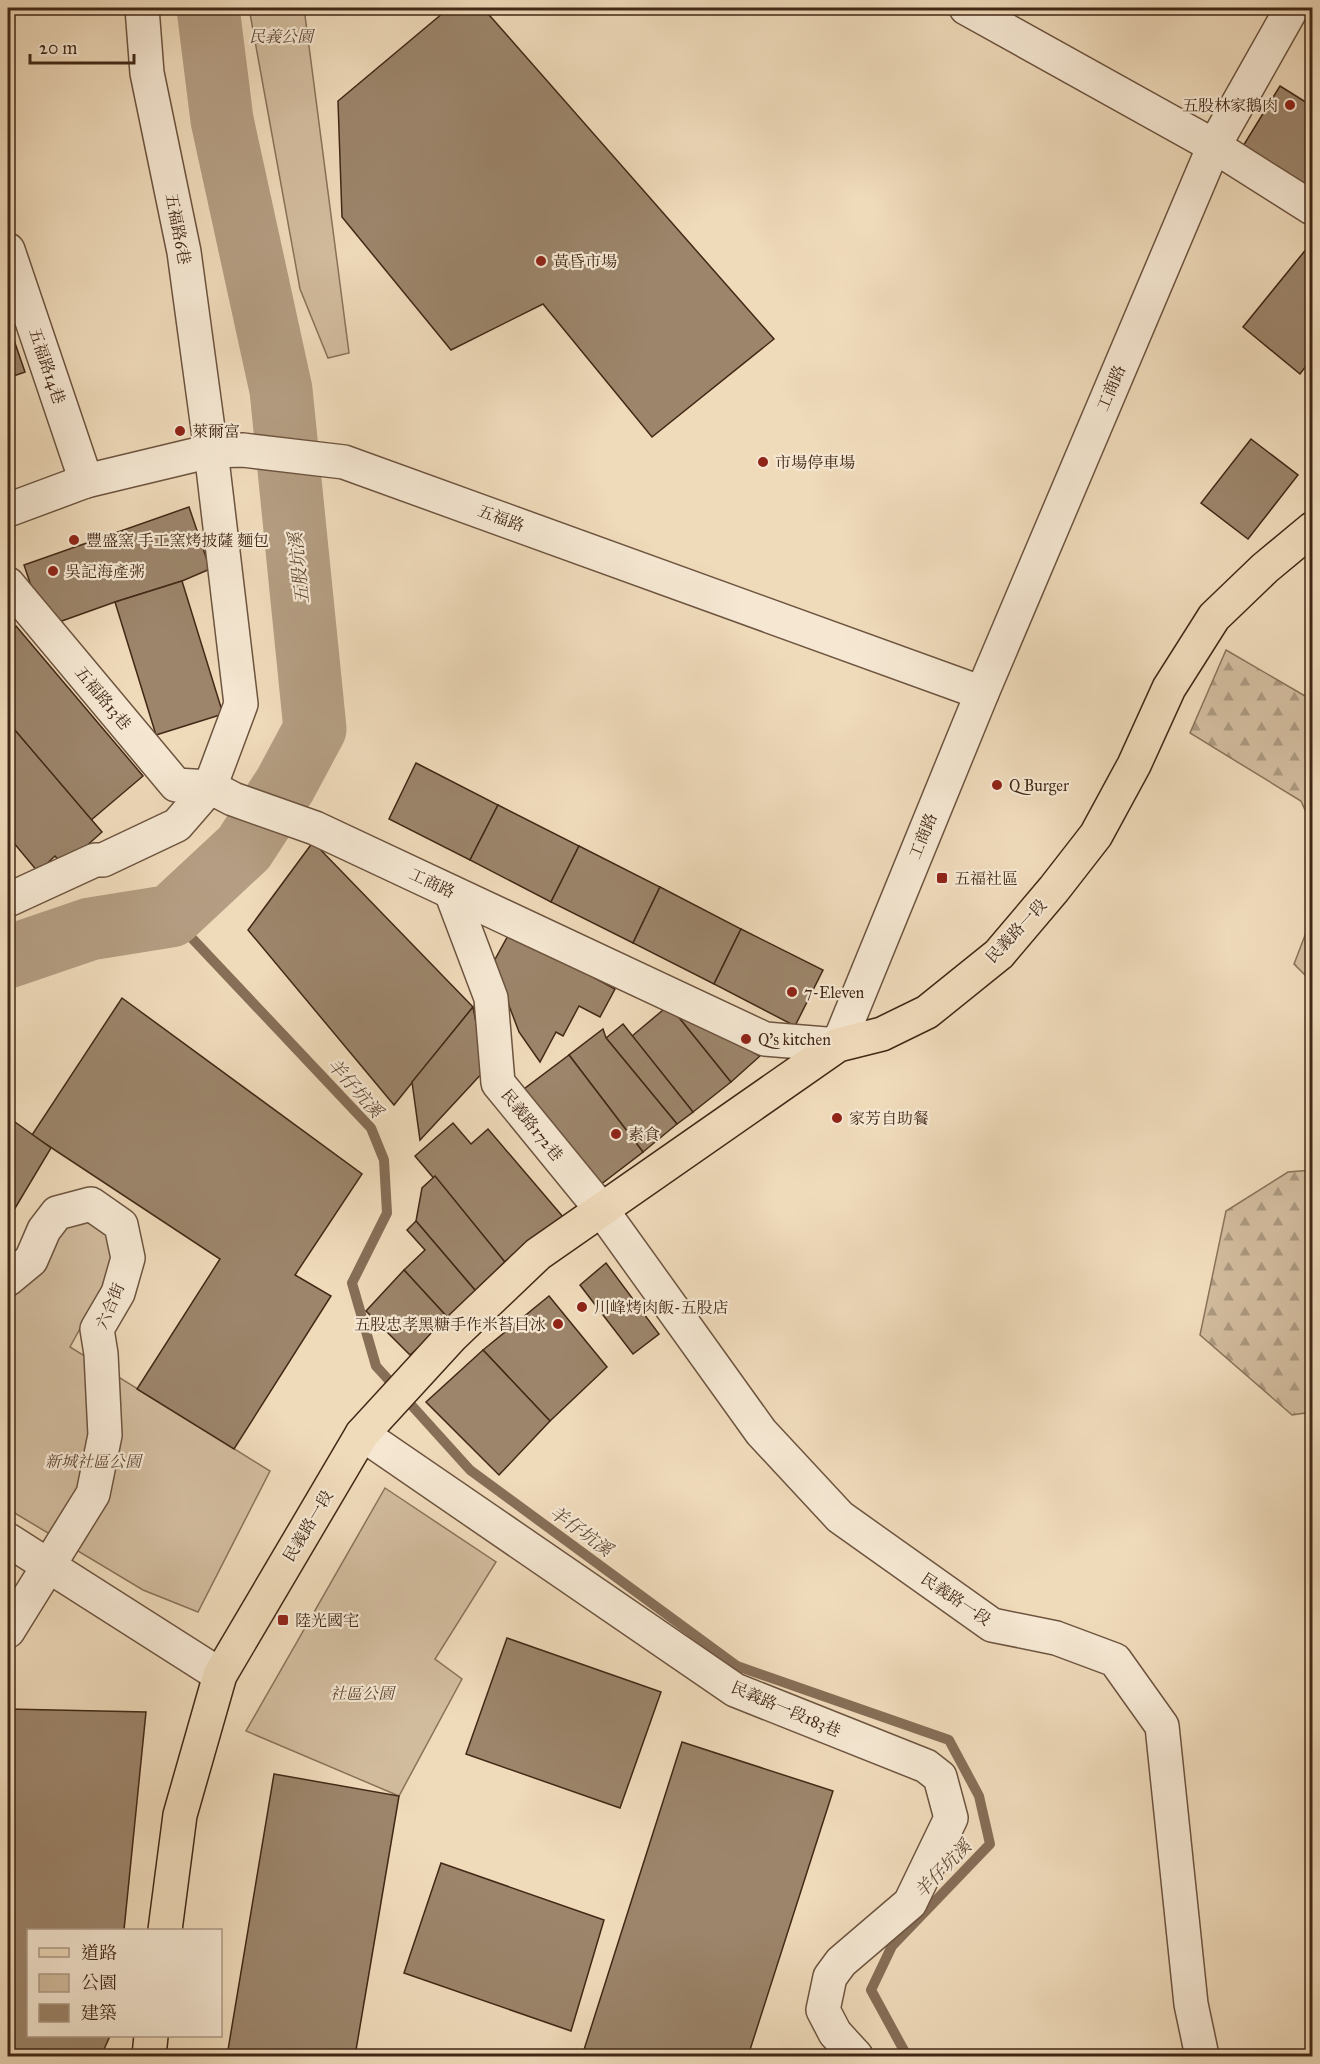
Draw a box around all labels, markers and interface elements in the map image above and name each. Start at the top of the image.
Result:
scale bar [30,27,134,65]
park label: 民義公園 [249,27,316,46]
text: 20 m [39,37,77,59]
place label: 五股林家鵝肉 [1182,96,1278,115]
marker: 五股林家鵝肉 [1283,98,1297,112]
street label: 五福路6巷 [162,192,194,266]
place label: 黃昏市場 [553,252,617,271]
marker: 黃昏市場 [534,254,548,268]
street label: 五福路14巷 [25,325,69,407]
street label: 工商路 [1093,362,1129,414]
place label: 萊爾富 [192,422,240,441]
marker: 萊爾富 [173,424,187,438]
place label: 市場停車場 [775,453,855,472]
marker: 市場停車場 [756,455,770,469]
street label: 五福路 [475,501,527,535]
water label: 五股坑溪 [284,529,314,605]
place label: 豐盛窯 手工窯烤披薩 麵包 [86,531,269,550]
marker: 豐盛窯 手工窯烤披薩 麵包 [67,533,81,547]
place label: 吳記海產粥 [65,562,145,581]
marker: 吳記海產粥 [46,564,60,578]
street label: 五福路13巷 [71,663,135,733]
place label: Q Burger [1009,776,1069,796]
marker: Q Burger [990,778,1004,792]
street label: 工商路 [905,810,941,862]
street label: 工商路 [406,864,458,902]
place label: 五福社區 [954,869,1018,888]
marker: 五福社區 [935,871,949,885]
street label: 民義路一段 [982,895,1050,967]
place label: 7-Eleven [804,983,865,1002]
marker: 7-Eleven [785,985,799,999]
place label: Q's kitchen [758,1030,831,1049]
marker: Q's kitchen [739,1032,753,1046]
water label: 羊仔坑溪 [323,1054,389,1124]
street label: 民義路172巷 [497,1085,567,1165]
place label: 家芳自助餐 [849,1109,929,1128]
marker: 家芳自助餐 [830,1111,844,1125]
place label: 素食 [628,1125,660,1144]
marker: 素食 [609,1127,623,1141]
street label: 六合街 [92,1280,128,1332]
place label: 川峰烤肉飯-五股店 [594,1298,729,1317]
marker: 川峰烤肉飯-五股店 [575,1300,589,1314]
place label: 五股忠孝黑糖手作米苔目冰 [354,1315,546,1334]
marker: 五股忠孝黑糖手作米苔目冰 [551,1317,565,1331]
park label: 新城社區公園 [45,1452,144,1471]
street label: 民義路一段 [279,1487,337,1565]
water label: 羊仔坑溪 [545,1501,618,1562]
street label: 民義路一段 [918,1569,994,1629]
place label: 陸光國宅 [295,1611,359,1630]
marker: 陸光國宅 [276,1613,290,1627]
street label: 民義路一段183巷 [728,1677,844,1741]
park label: 社區公園 [330,1684,397,1703]
water label: 羊仔坑溪 [910,1834,977,1903]
legend [27,1929,222,2037]
text: 道路 [81,1942,117,1964]
text: 公園 [81,1972,117,1994]
text: 建築 [81,2002,117,2024]

